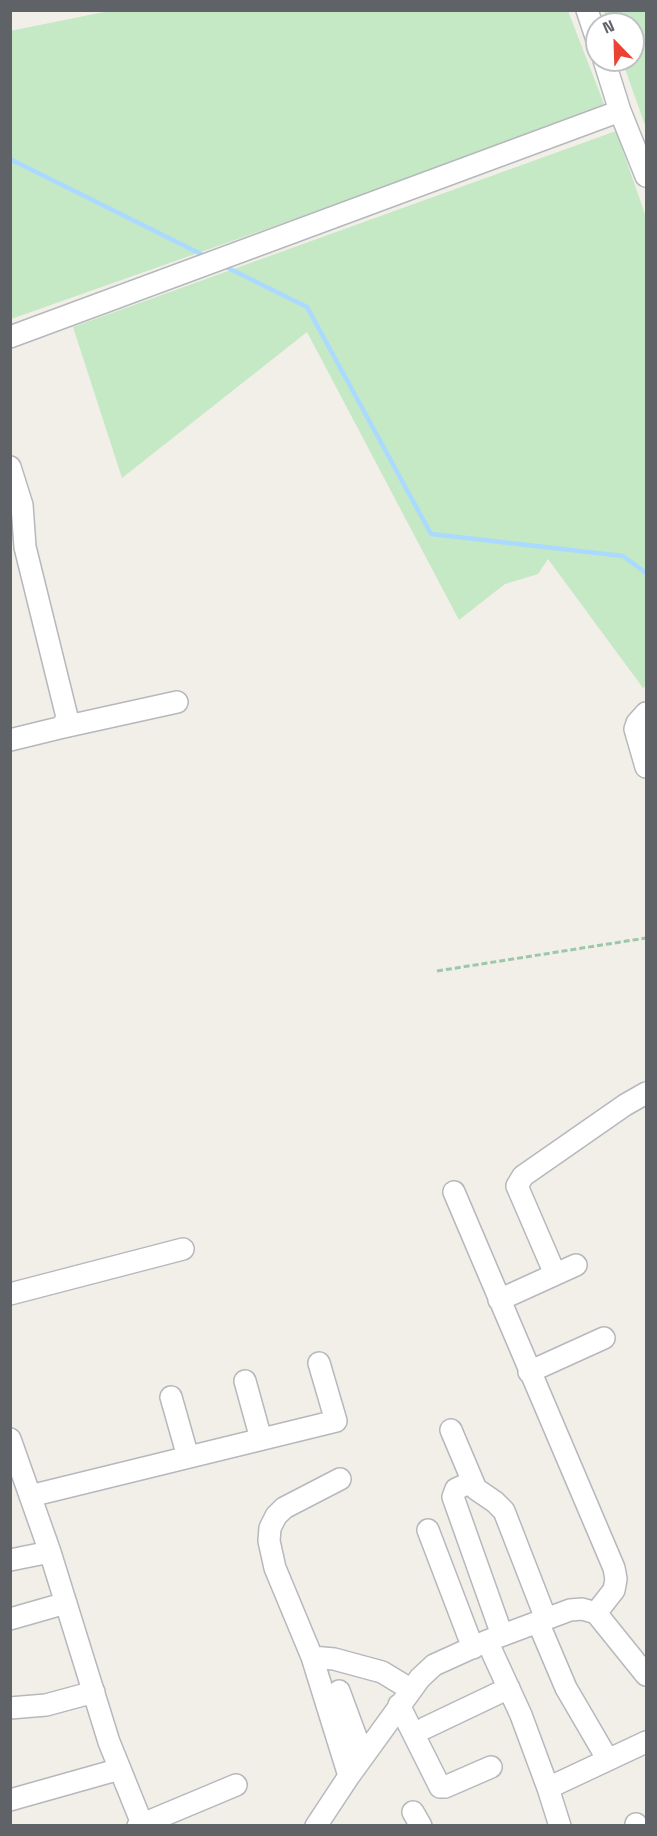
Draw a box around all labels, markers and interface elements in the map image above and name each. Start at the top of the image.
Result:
north arrow [585,12,645,72]
text: N [600,15,618,39]

